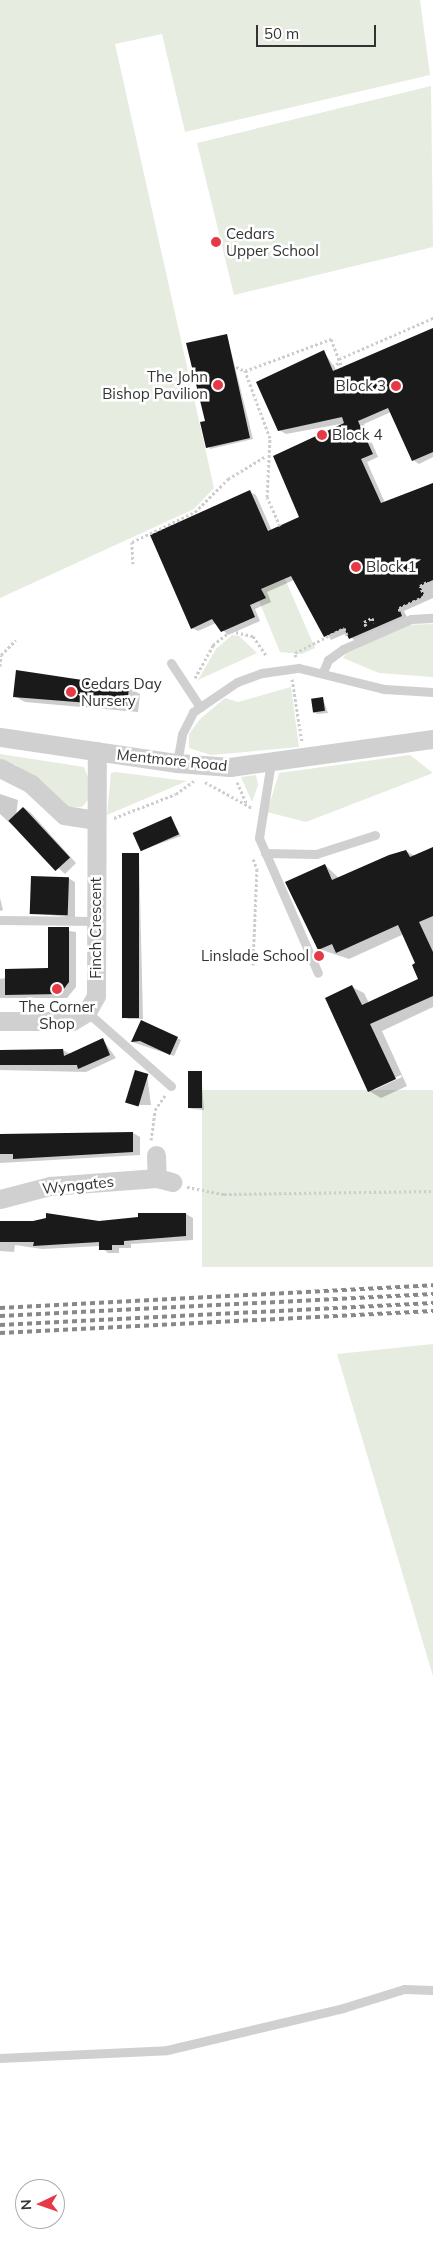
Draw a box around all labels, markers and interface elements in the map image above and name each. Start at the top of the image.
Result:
scale bar [258,15,378,47]
text: 50 m [264,24,299,43]
place label: Cedars Upper School [226,224,319,259]
marker: Cedars Upper School [210,236,222,248]
place label: The John Bishop Pavilion [102,367,208,402]
place label: Block 3 [336,377,386,395]
marker: The John Bishop Pavilion [212,379,224,391]
marker: Block 3 [390,380,402,392]
place label: Block 4 [332,426,382,444]
marker: Block 4 [316,429,328,441]
place label: Block 1 [366,558,416,576]
marker: Block 1 [350,561,362,573]
place label: Cedars Day Nursery [81,674,162,709]
marker: Cedars Day Nursery [65,686,77,698]
street label: Mentmore Road [116,745,228,775]
street label: Finch Crescent [87,877,105,979]
place label: Linslade School [201,947,309,965]
marker: Linslade School [313,950,325,962]
marker: The Corner Shop [51,983,63,995]
place label: The Corner Shop [19,997,95,1032]
street label: Wyngates [41,1172,115,1198]
north arrow [15,2179,65,2229]
text: N [17,2199,35,2210]

